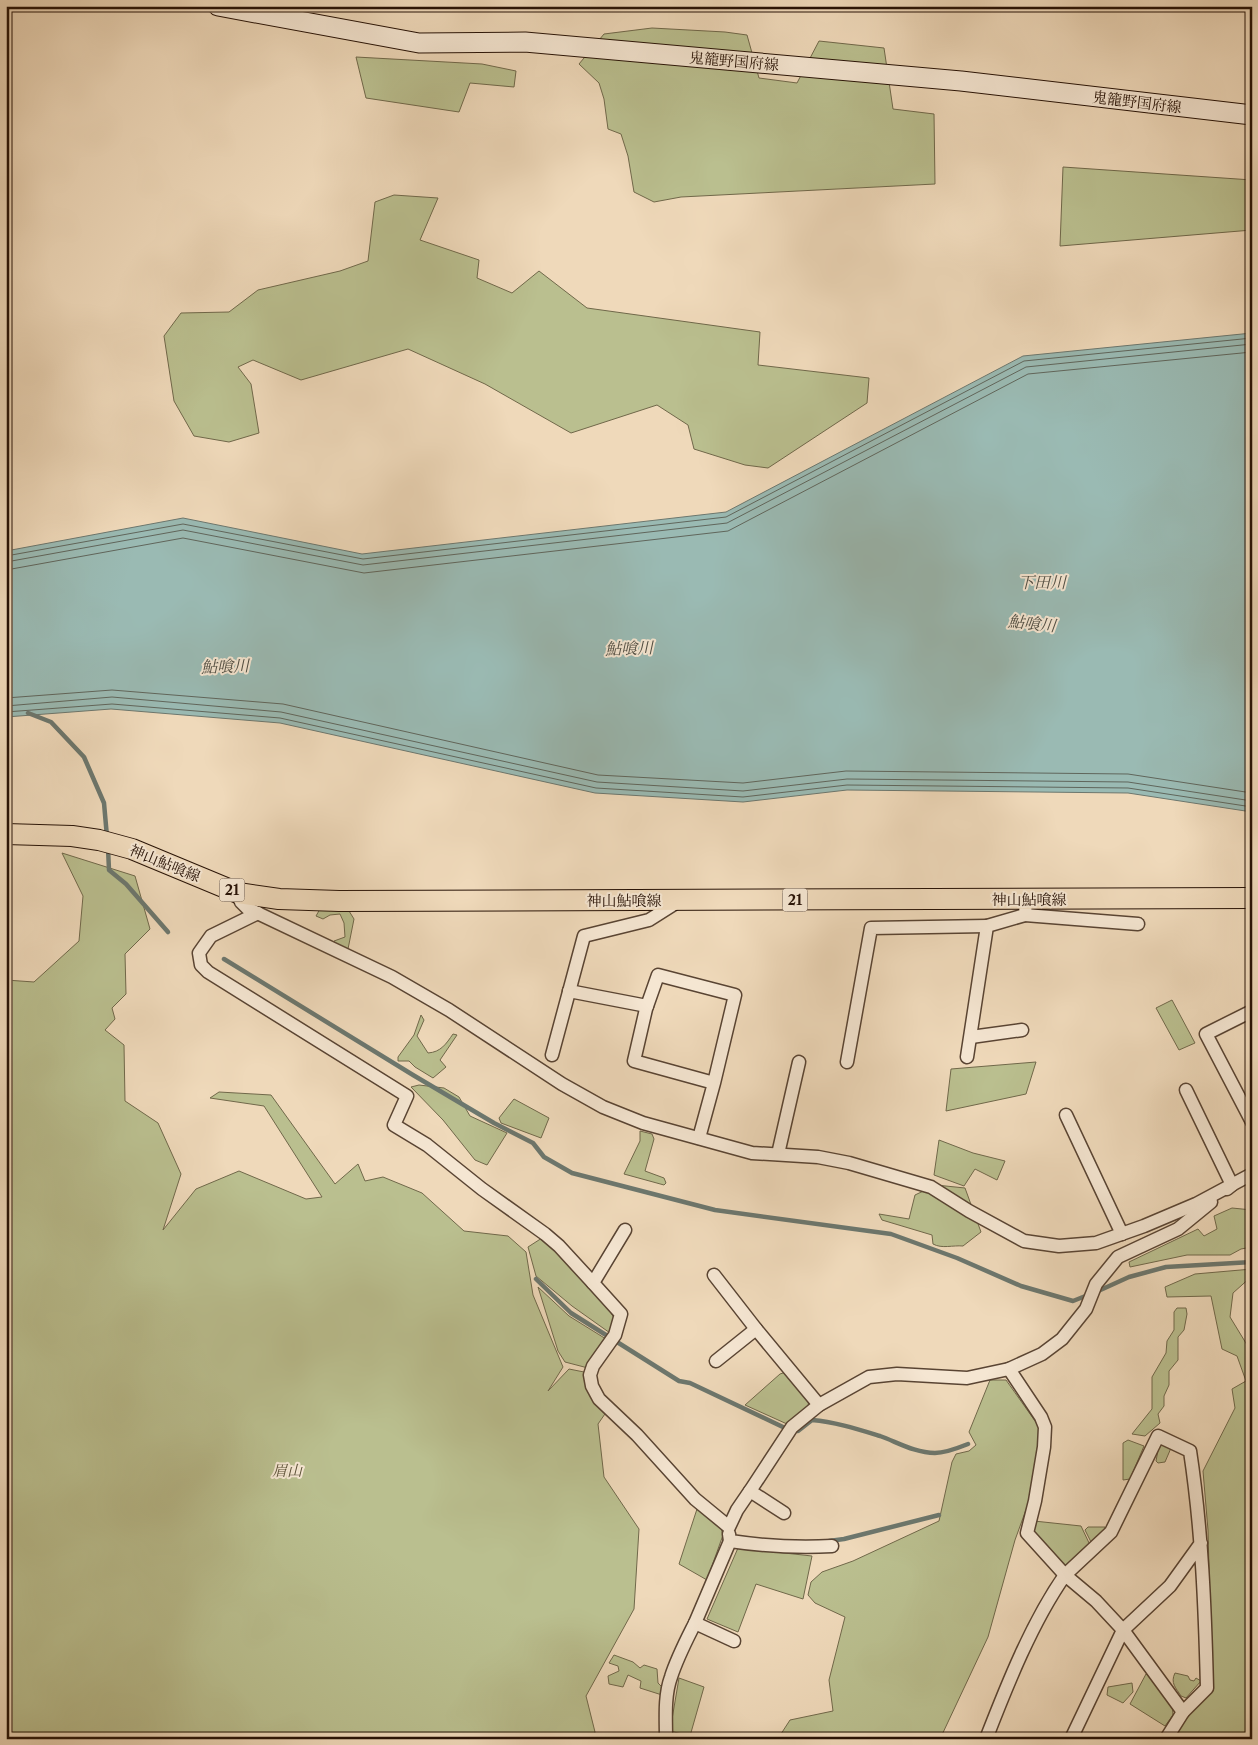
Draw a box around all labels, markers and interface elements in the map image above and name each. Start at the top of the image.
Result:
street label: 鬼籠野国府線 [688,48,780,74]
street label: 鬼籠野国府線 [1091,87,1183,117]
water label: 下田川 [1018,572,1068,592]
water label: 鮎喰川 [1007,611,1059,636]
water label: 鮎喰川 [605,637,655,659]
water label: 鮎喰川 [201,655,251,677]
street label: 神山鮎喰線 [127,840,203,886]
road number: 21 [220,878,244,902]
road number: 21 [782,888,808,912]
street label: 神山鮎喰線 [991,890,1067,909]
street label: 神山鮎喰線 [586,891,662,910]
park label: 眉山 [272,1461,303,1480]

